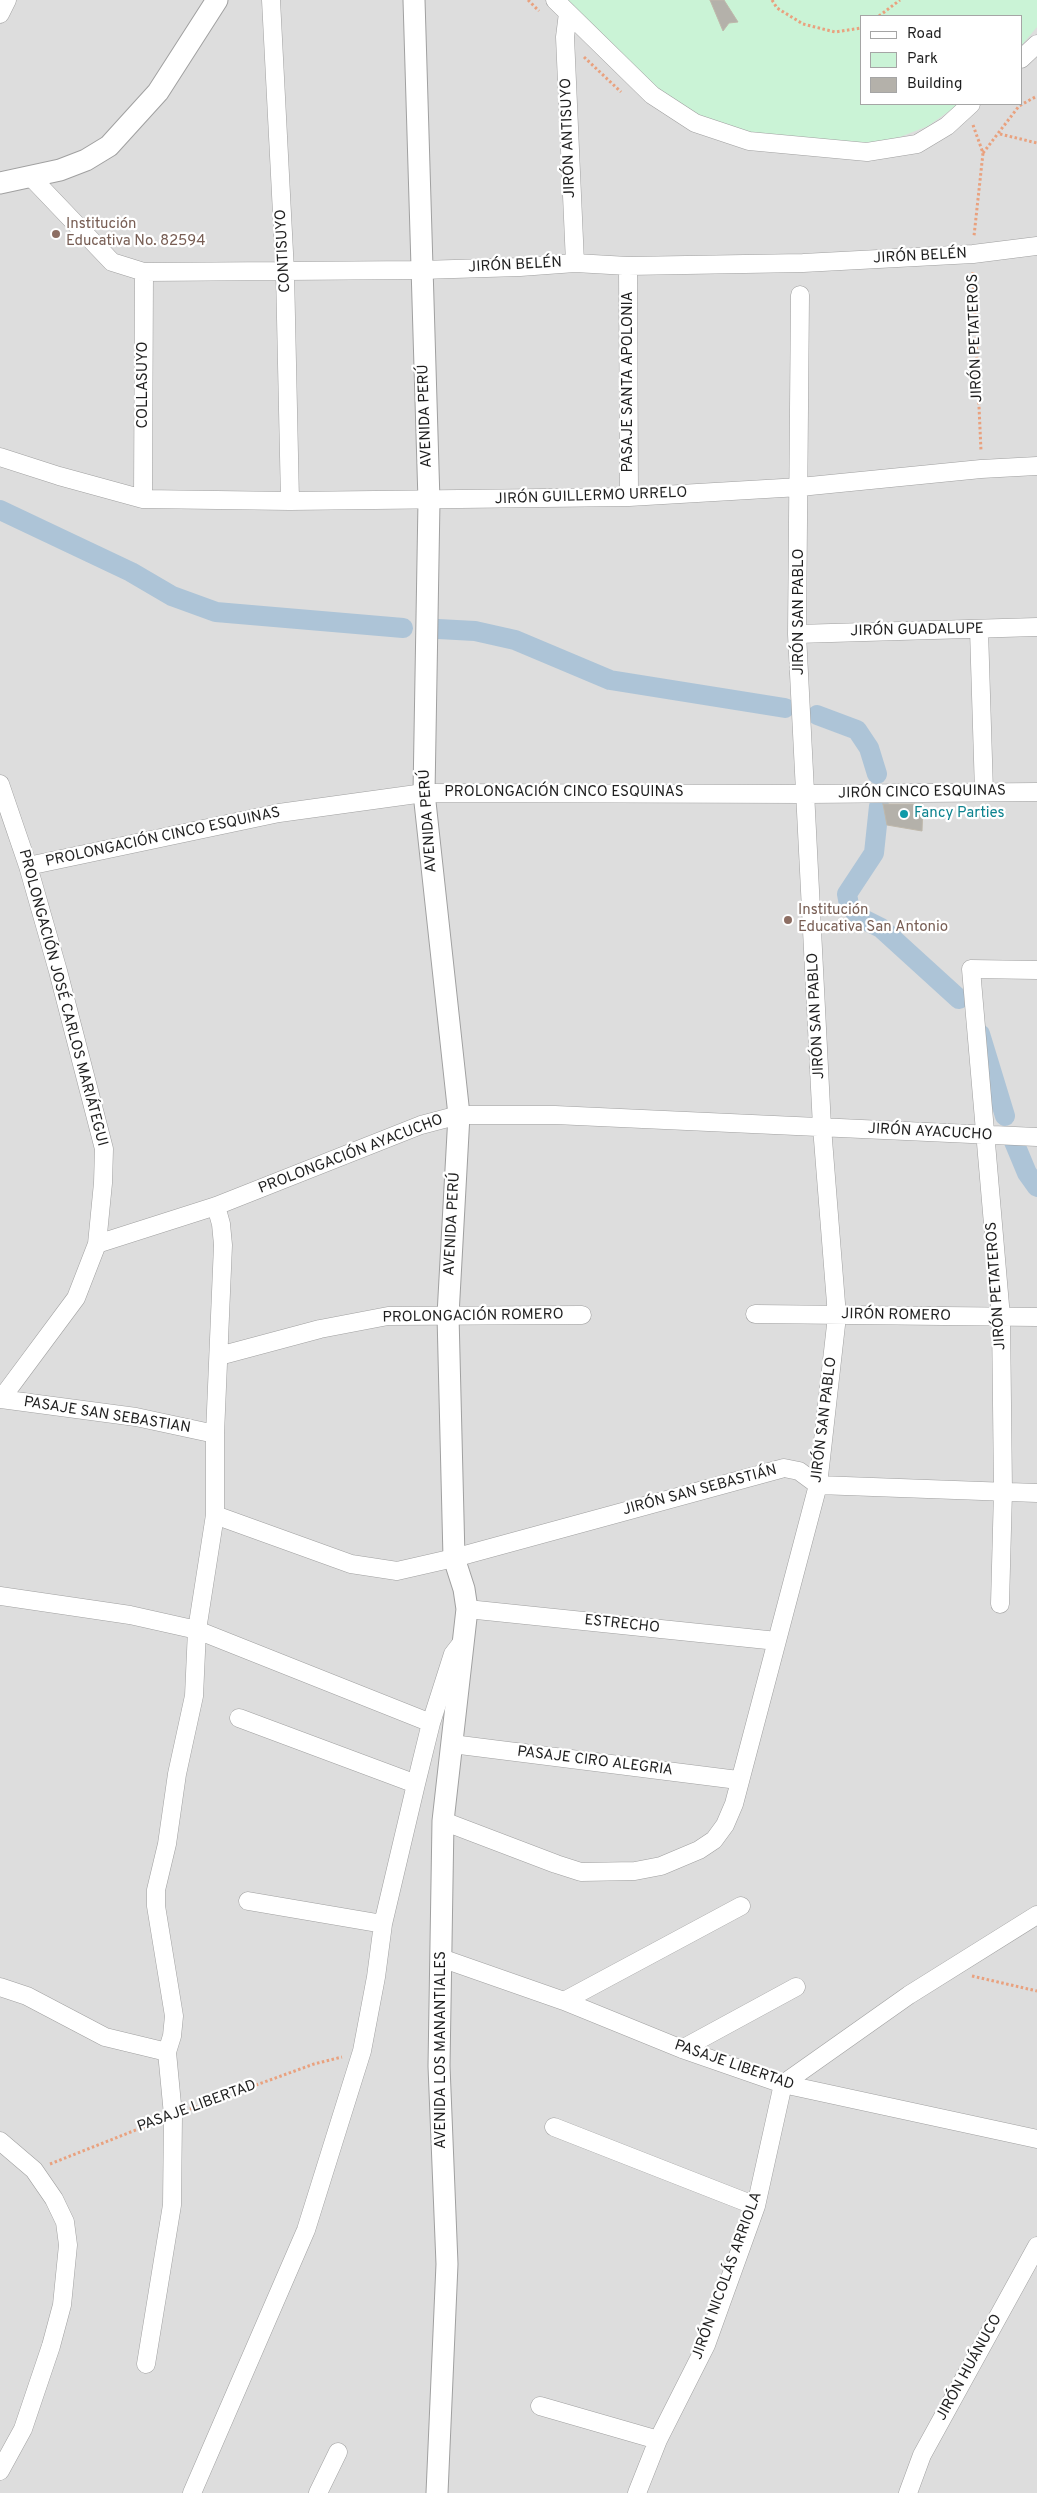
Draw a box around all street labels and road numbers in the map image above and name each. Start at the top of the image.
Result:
street label: JIRÓN ANTISUYO [558,78,580,198]
street label: CONTISUYO [273,209,295,293]
street label: JIRÓN BELÉN [873,246,967,268]
street label: JIRÓN BELÉN [468,255,562,277]
street label: JIRÓN PETATEROS [965,273,987,403]
street label: PASAJE SANTA APOLONIA [620,291,638,473]
street label: COLLASUYO [135,342,153,428]
street label: AVENIDA PERÚ [415,364,437,468]
street label: JIRÓN GUILLERMO URRELO [494,485,688,509]
street label: JIRÓN SAN PABLO [791,549,809,675]
street label: JIRÓN GUADALUPE [850,621,984,641]
street label: AVENIDA PERÚ [416,769,442,873]
street label: JIRÓN CINCO ESQUINAS [838,783,1006,803]
street label: PROLONGACIÓN CINCO ESQUINAS [444,784,684,802]
street label: PROLONGACIÓN CINCO ESQUINAS [44,804,282,872]
street label: PROLONGACIÓN JOSÉ CARLOS MARIÁTEGUI [14,848,110,1148]
street label: JIRÓN SAN PABLO [805,952,829,1080]
street label: PROLONGACIÓN AYACUCHO [256,1111,446,1199]
street label: JIRÓN AYACUCHO [867,1121,993,1145]
street label: AVENIDA PERÚ [441,1172,465,1276]
street label: JIRÓN PETATEROS [984,1221,1010,1351]
street label: PROLONGACIÓN ROMERO [382,1306,564,1328]
street label: JIRÓN ROMERO [841,1306,951,1326]
street label: JIRÓN SAN PABLO [808,1356,842,1484]
street label: PASAJE SAN SEBASTIAN [22,1394,192,1438]
street label: JIRÓN SAN SEBASTIÁN [621,1462,779,1520]
street label: ESTRECHO [583,1612,661,1638]
street label: PASAJE CIRO ALEGRIA [516,1744,674,1780]
street label: AVENIDA LOS MANANTIALES [433,1951,451,2149]
street label: PASAJE LIBERTAD [672,2037,796,2095]
street label: PASAJE LIBERTAD [135,2077,259,2137]
street label: JIRÓN NICOLÁS ARRIOLA [689,2190,767,2362]
street label: JIRÓN HUÁNUCO [933,2312,1007,2424]

